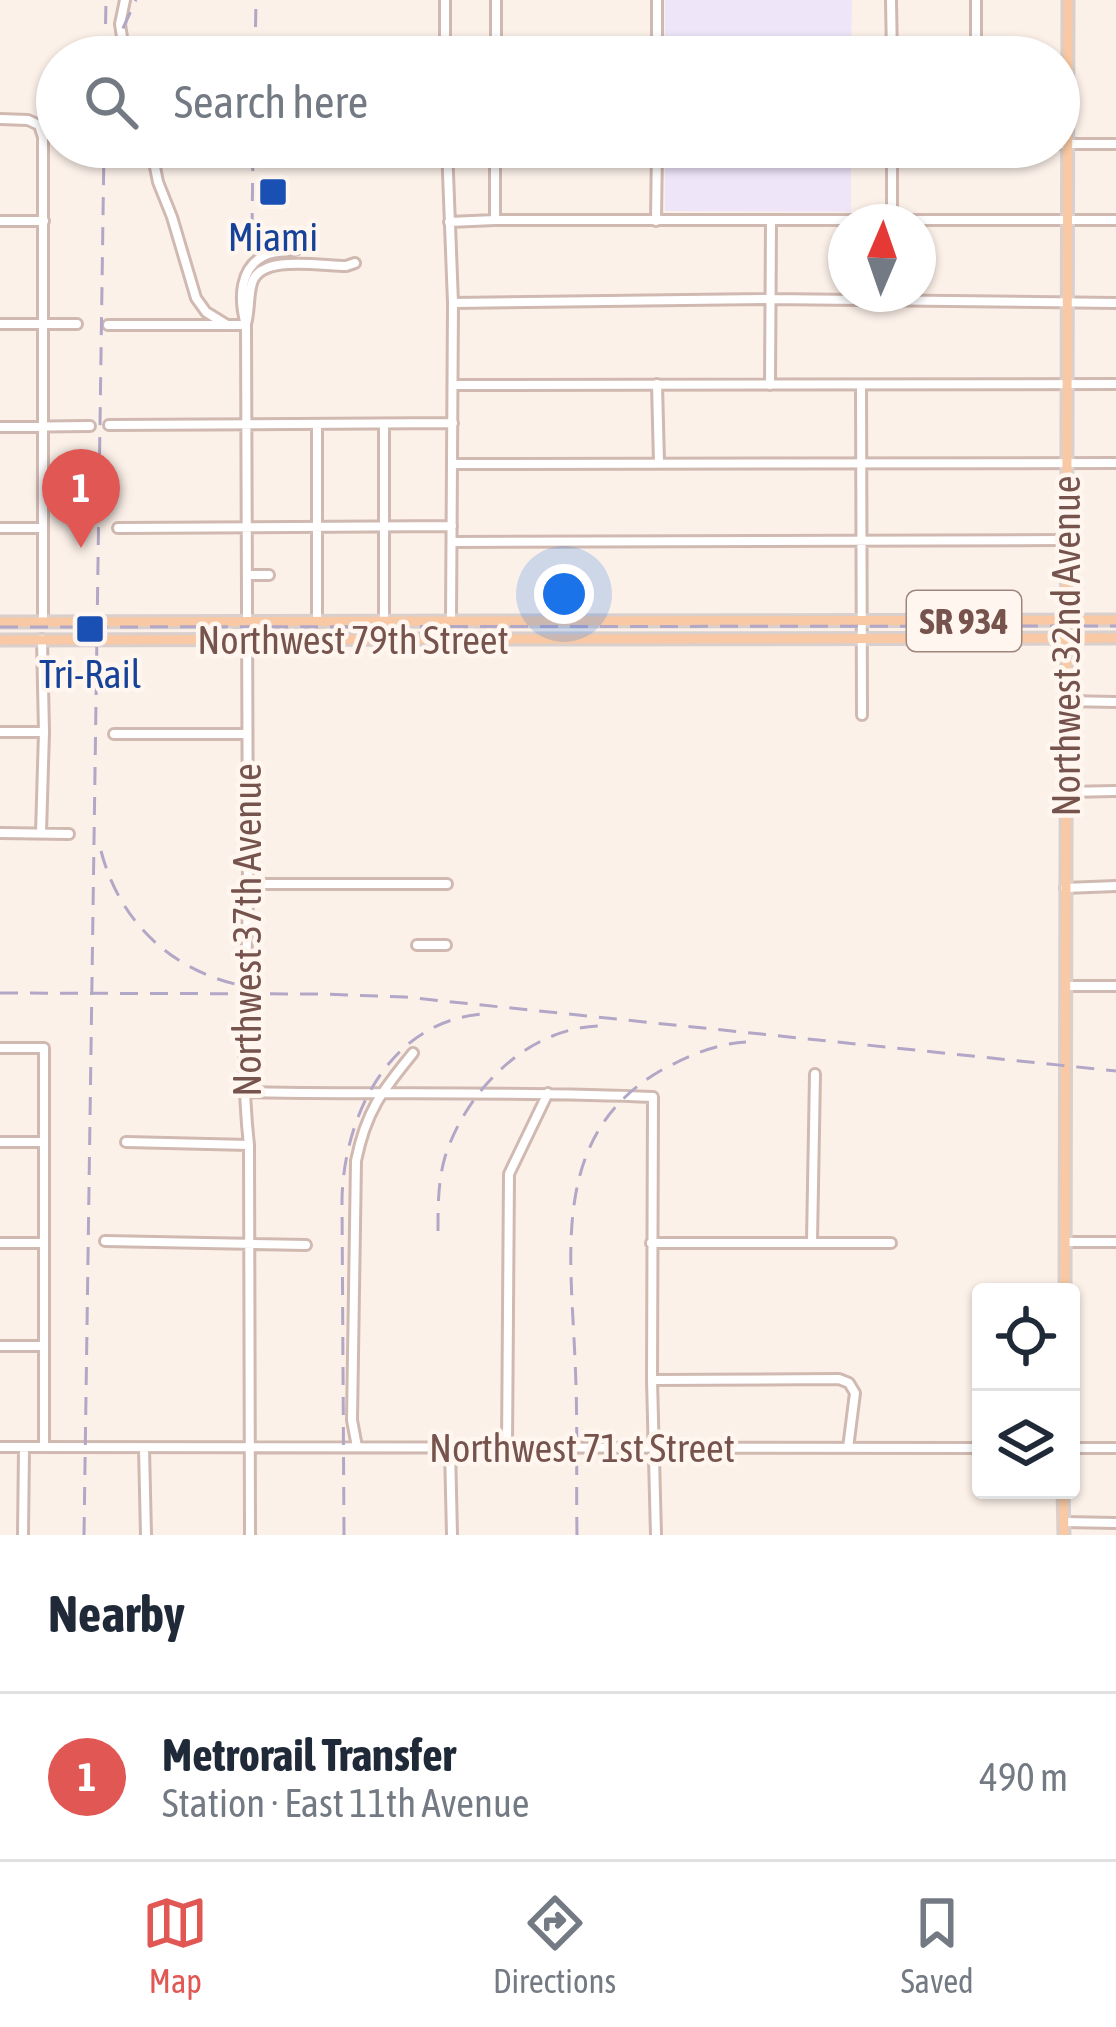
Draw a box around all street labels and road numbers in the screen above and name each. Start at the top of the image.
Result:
street label: Northwest 32nd Avenue [1044,476,1088,816]
road number: SR 934 [907,591,1021,651]
street label: Northwest 79th Street [197,618,509,662]
street label: Northwest 37th Avenue [225,763,269,1097]
street label: Northwest 71st Street [429,1426,735,1470]

